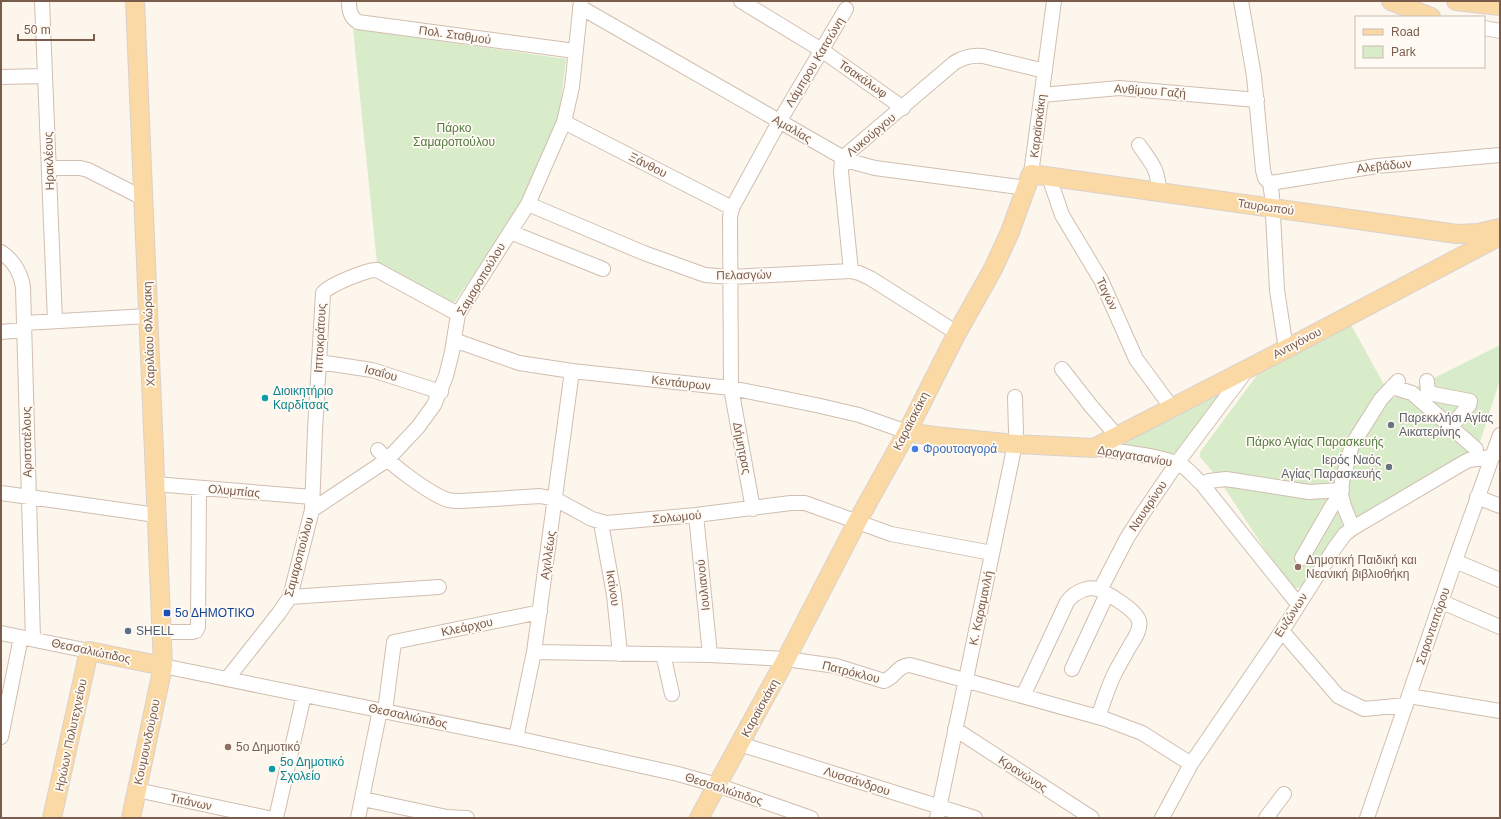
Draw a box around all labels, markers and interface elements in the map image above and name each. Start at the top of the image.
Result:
street label: Λάμπρου Κατσώνη [783,15,847,109]
scale bar [18,16,94,42]
legend [1355,16,1485,68]
text: 50 m [24,23,51,37]
street label: Πολ. Σταθμού [418,23,492,47]
text: Road [1391,25,1420,39]
text: Park [1391,45,1417,59]
street label: Τσακάλωφ [836,57,890,101]
street label: Ανθίμου Γαζή [1114,82,1186,100]
street label: Καραϊσκάκη [1027,93,1049,159]
street label: Λυκούργου [844,110,898,160]
street label: Αμαλίας [770,112,814,146]
park label: Πάρκο Σαμαροπούλου [413,121,495,149]
street label: Ηρακλέους [41,131,57,191]
street label: Ξάνθου [627,150,669,180]
street label: Αλεβάδων [1356,156,1412,176]
street label: Ταυρωπού [1237,196,1295,218]
street label: Σαμαροπούλου [454,240,508,318]
street label: Πελασγών [716,268,772,282]
street label: Ταγών [1093,276,1121,312]
street label: Χαριλάου Φλώρακη [140,281,158,387]
street label: Ιπποκράτους [311,303,329,373]
street label: Αντιγόνου [1270,324,1324,362]
street label: Ισαΐου [363,362,399,384]
street label: Κεντάυρων [651,373,711,393]
place label: Διοικητήριο Καρδίτσας [273,384,334,412]
street label: Καραϊσκάκη [890,389,932,453]
marker: Διοικητήριο Καρδίτσας [260,393,270,403]
street label: Αριστοτέλους [19,406,35,478]
place label: Παρεκκλήσι Αγίας Αικατερίνης [1399,411,1494,439]
marker: Παρεκκλήσι Αγίας Αικατερίνης [1386,420,1396,430]
street label: Δήμητρας [730,421,754,475]
park label: Πάρκο Αγίας Παρασκευής [1246,435,1384,449]
place label: Φρουτοαγορά [923,442,997,456]
street label: Δραγατσανίου [1097,443,1173,469]
marker: Φρουτοαγορά [910,444,920,454]
place label: Ιερός Ναός Αγίας Παρασκευής [1281,453,1381,481]
marker: Ιερός Ναός Αγίας Παρασκευής [1384,462,1394,472]
street label: Ναυαρίνου [1126,478,1170,534]
street label: Ολυμπίας [207,482,261,500]
street label: Σολωμού [652,508,702,526]
street label: Σαμαροπούλου [282,516,316,598]
street label: Αχιλλέως [538,529,558,580]
place label: Δημοτική Παιδική και Νεανική βιβλιοθήκη [1306,553,1417,581]
street label: Ιουλιανού [693,559,713,611]
marker: Δημοτική Παιδική και Νεανική βιβλιοθήκη [1293,562,1303,572]
street label: Ικτίνου [603,569,623,607]
street label: Κ. Καραμανλή [966,569,996,647]
street label: Σαρανταπόρου [1413,586,1453,666]
street label: Ευζώνων [1272,590,1310,640]
place label: 5ο ΔΗΜΟΤΙΚΟ [175,606,255,620]
marker: 5ο ΔΗΜΟΤΙΚΟ [162,608,172,618]
street label: Κλεάρχου [440,615,494,639]
place label: SHELL [136,624,174,638]
marker: SHELL [123,626,133,636]
street label: Θεσσαλιώτιδος [50,636,132,666]
street label: Πατρόκλου [821,658,881,686]
street label: Ηρώων Πολυτεχνείου [52,677,90,793]
street label: Καραϊσκάκη [738,677,782,739]
street label: Κουμουνδούρου [131,698,163,786]
street label: Θεσσαλιώτιδος [367,701,449,731]
place label: 5ο Δημοτικό [236,740,300,754]
marker: 5ο Δημοτικό [223,742,233,752]
street label: Κρανώνος [996,753,1050,795]
place label: 5ο Δημοτικό Σχολείο [280,755,344,783]
marker: 5ο Δημοτικό Σχολείο [267,764,277,774]
street label: Λυσσάνδρου [822,764,892,798]
street label: Θεσσαλιώτιδος [683,770,765,808]
street label: Τιτάνων [169,791,213,813]

